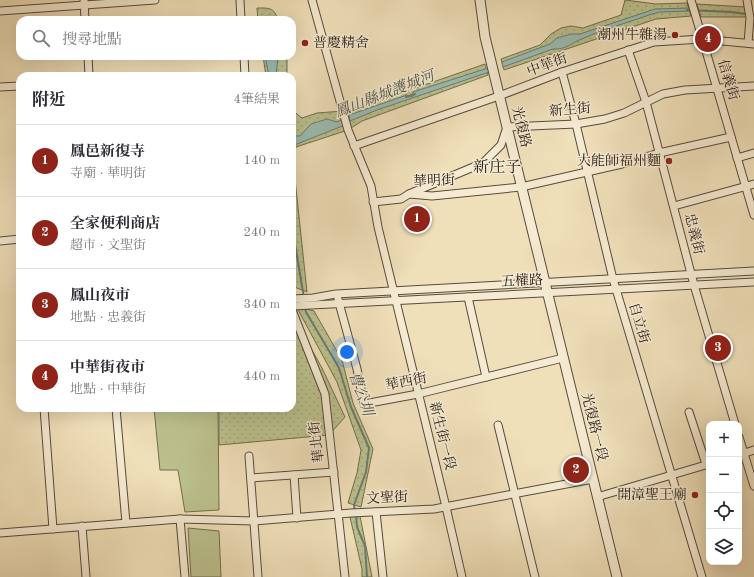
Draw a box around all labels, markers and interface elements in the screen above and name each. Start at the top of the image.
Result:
search box [16,16,296,60]
pin: 4 [695,24,721,54]
icon: search [30,27,52,49]
place label: 潮州牛雜湯 [597,27,667,42]
marker: 潮州牛雜湯 [670,30,680,40]
text: 搜尋地點 [62,33,122,48]
place label: 普慶精舍 [313,35,369,50]
marker: 普慶精舍 [300,38,310,48]
street label: 中華街 [525,50,569,79]
street label: 信義街 [715,58,742,102]
water label: 鳳山縣城護城河 [333,66,439,121]
text: 附近 [32,92,66,109]
text: 4筆結果 [233,93,280,106]
street label: 新生街 [548,100,592,119]
street label: 光復路 [509,105,534,149]
text: 鳳邑新復寺 [70,145,145,160]
place label: 大能師福州麵 [577,153,661,168]
text: 1 [41,154,49,167]
text: 140 m [243,154,280,167]
marker: 大能師福州麵 [664,156,674,166]
district label: 新庄子 [473,158,521,176]
text: 寺廟 · 華明街 [70,167,146,180]
street label: 華明街 [413,172,455,189]
pin: 1 [404,204,430,234]
street label: 忠義街 [682,212,707,256]
text: 全家便利商店 [70,217,160,232]
text: 2 [41,226,49,239]
text: 240 m [243,226,280,239]
text: 超市 · 文聖街 [70,239,146,252]
street label: 五權路 [501,272,543,289]
text: 鳳山夜市 [70,289,130,304]
text: 3 [41,298,49,311]
text: 340 m [243,298,280,311]
street label: 自立街 [626,301,652,345]
text: 地點 · 忠義街 [70,311,146,324]
pin: 3 [705,333,731,363]
your location [337,342,357,362]
text: 中華街夜市 [70,361,145,376]
text: 4 [41,370,49,383]
text: 440 m [243,370,280,383]
water label: 曹公圳 [346,370,377,421]
street label: 華西街 [384,370,428,393]
text: 地點 · 中華街 [70,383,146,396]
street label: 光復路一段 [579,391,610,463]
street label: 新生街一段 [427,400,458,472]
street label: 華北街 [307,420,327,464]
map controls [706,421,742,565]
button: + [706,421,742,457]
pin: 2 [563,455,589,485]
button: − [706,457,742,493]
place label: 開漳聖王廟 [617,487,687,502]
street label: 文聖街 [366,489,408,506]
marker: 開漳聖王廟 [690,490,700,500]
button: locate [706,493,742,529]
button: layers [706,529,742,565]

